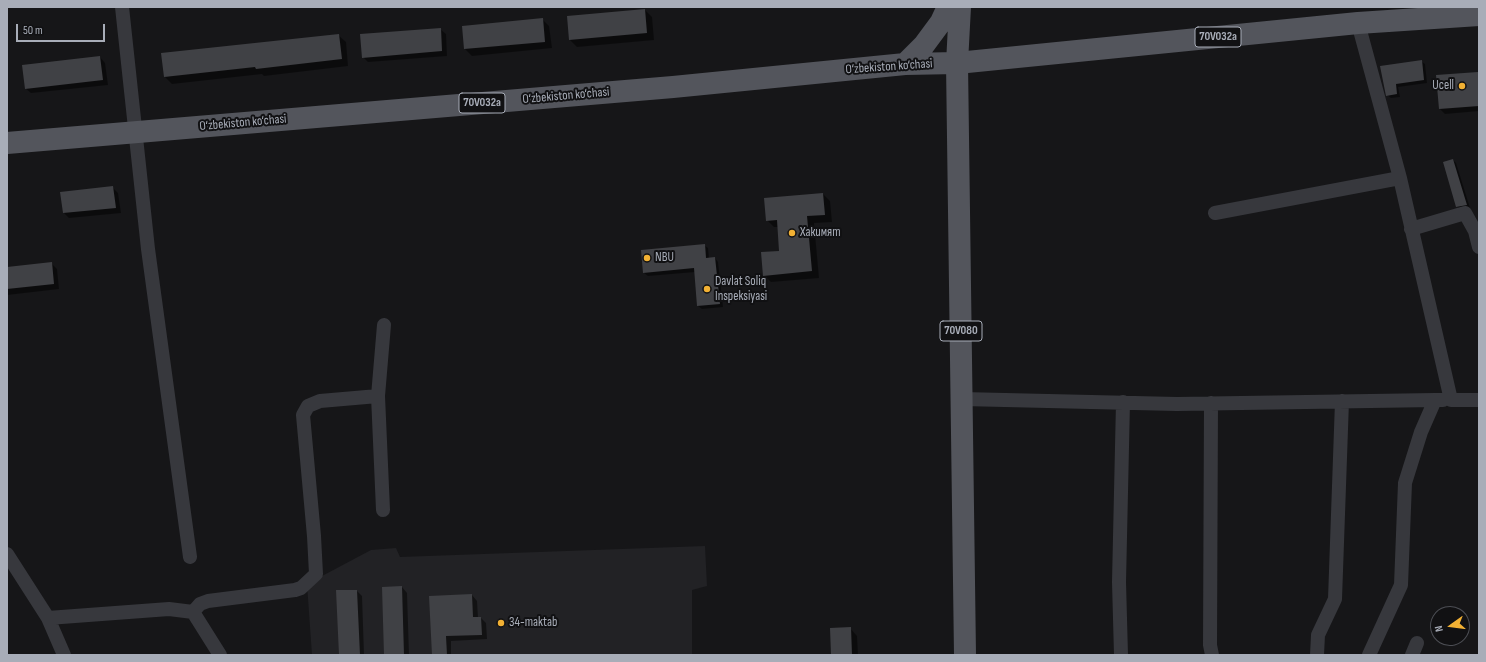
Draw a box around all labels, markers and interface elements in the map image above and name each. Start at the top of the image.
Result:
scale bar [18,16,107,42]
text: 50 m [23,23,43,38]
road number: 70V032a [1195,27,1241,47]
street label: O‘zbekiston ko‘chasi [845,56,933,78]
place label: Ucell [1432,78,1454,94]
marker: Ucell [1457,81,1467,91]
street label: O‘zbekiston ko‘chasi [522,84,610,108]
road number: 70V032a [459,93,505,113]
street label: O‘zbekiston ko‘chasi [199,111,287,135]
place label: Хакимят [800,225,841,241]
marker: Хакимят [787,228,797,238]
place label: NBU [655,250,674,266]
marker: NBU [642,253,652,263]
place label: Davlat Soliq Inspeksiyasi [715,274,767,305]
marker: Davlat Soliq Inspeksiyasi [702,284,712,294]
road number: 70V080 [940,321,982,341]
north arrow [1430,606,1470,646]
place label: 34-maktab [509,615,557,631]
marker: 34-maktab [496,618,506,628]
text: N [1432,624,1446,633]

